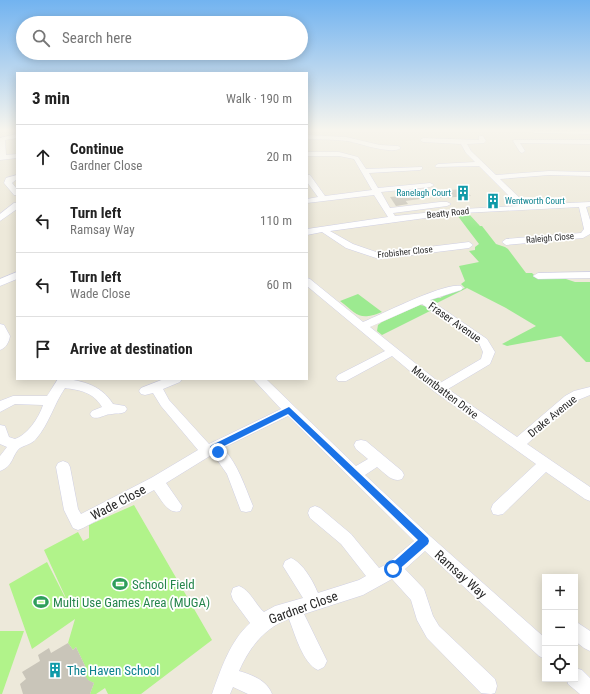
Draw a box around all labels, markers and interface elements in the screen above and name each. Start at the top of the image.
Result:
search box [16,16,308,60]
icon: search [30,27,52,49]
text: Search here [62,29,132,47]
text: 3 min [32,88,70,108]
text: Walk · 190 m [226,91,292,106]
text: Continue [70,140,124,158]
icon: ahead [32,146,54,168]
text: 20 m [266,149,292,164]
text: Gardner Close [70,158,142,173]
building icon: Ranelagh Court [454,184,472,202]
place label: Ranelagh Court [397,188,451,198]
building icon: Wentworth Court [484,192,502,210]
place label: Wentworth Court [505,196,565,206]
text: Turn left [70,204,121,222]
street label: Beatty Road [426,206,470,220]
icon: left [32,210,54,232]
text: 110 m [260,213,292,228]
text: Ramsay Way [70,222,135,237]
street label: Raleigh Close [526,231,574,245]
street label: Frobisher Close [377,244,433,260]
text: Turn left [70,268,121,286]
icon: left [32,274,54,296]
text: 60 m [266,277,292,292]
text: Wade Close [70,286,130,301]
street label: Fraser Avenue [426,300,484,345]
icon: arrive [32,338,54,360]
text: Arrive at destination [70,340,193,358]
street label: Mountbatten Drive [409,363,481,422]
street label: Drake Avenue [525,393,579,440]
route end [209,443,227,461]
street label: Wade Close [88,482,148,523]
street label: Ramsay Way [432,547,490,602]
route start [384,560,402,578]
map controls [542,574,578,682]
button: + [542,574,578,610]
sports icon: School Field [111,575,129,593]
place label: School Field [132,577,195,592]
street label: Gardner Close [267,588,340,627]
sports icon: Multi Use Games Area (MUGA) [32,593,50,611]
place label: Multi Use Games Area (MUGA) [53,595,210,610]
button: − [542,610,578,646]
button: locate [542,646,578,682]
building icon: The Haven School [46,661,64,679]
place label: The Haven School [67,663,159,678]

